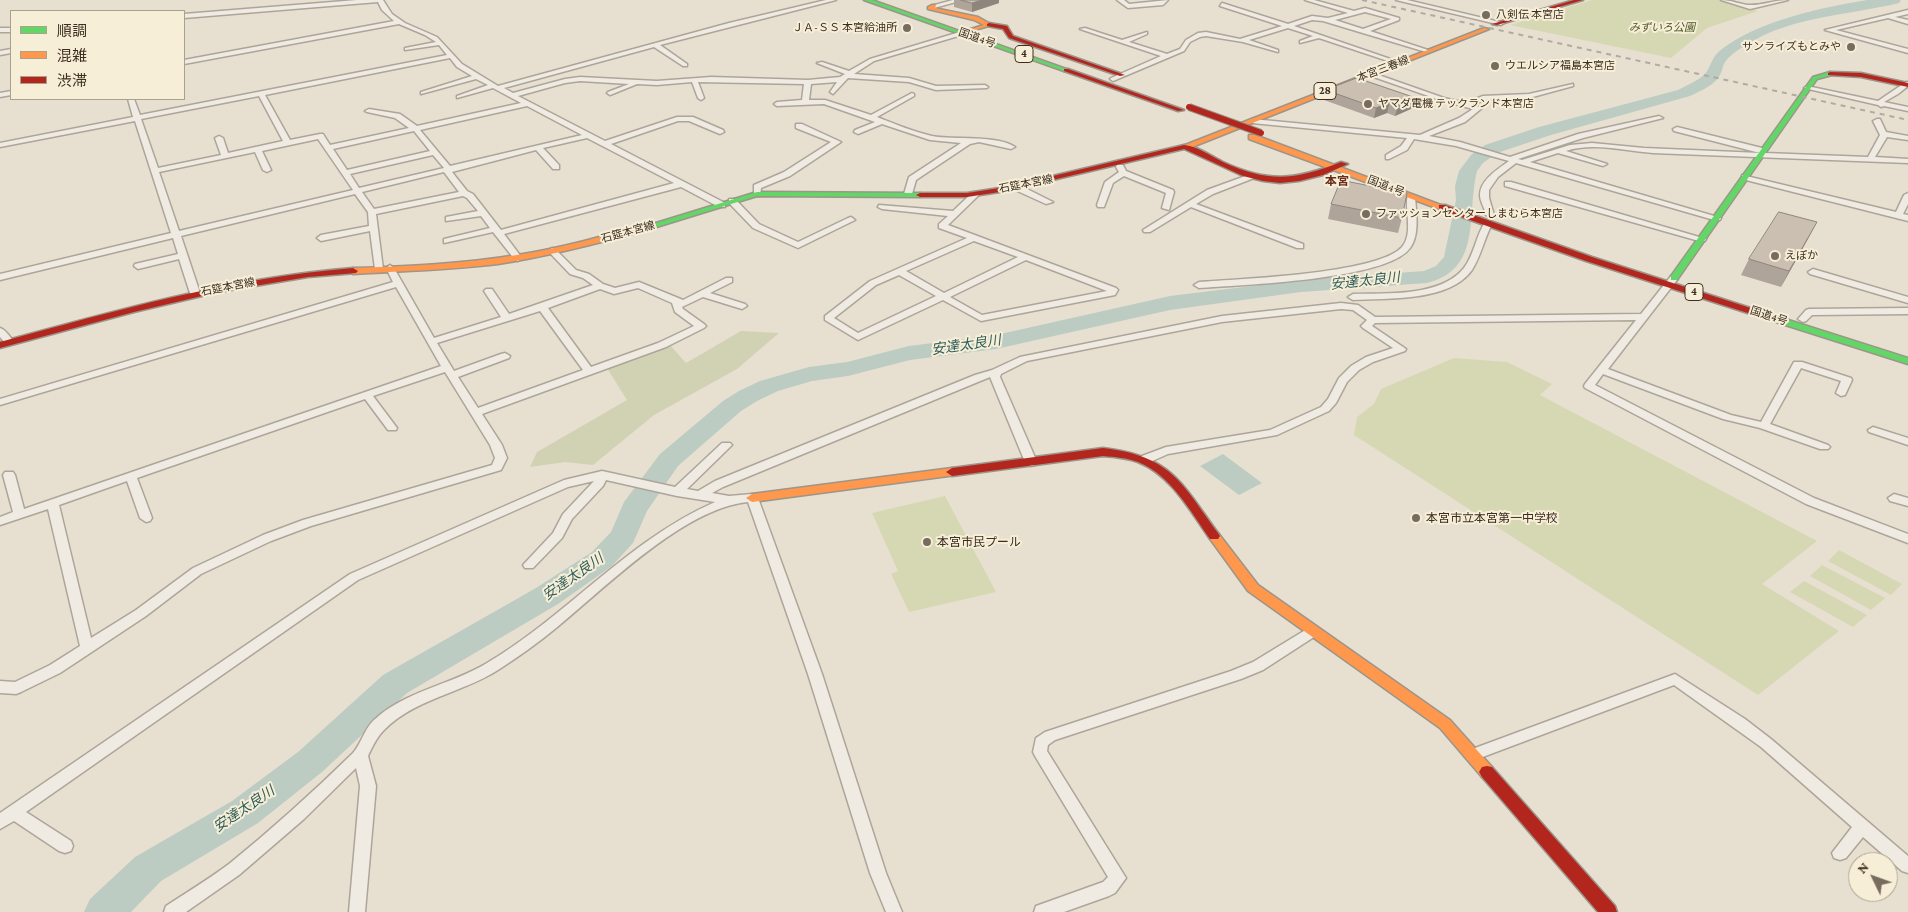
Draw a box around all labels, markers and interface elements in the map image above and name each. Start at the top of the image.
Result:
place label: 八剣伝 本宮店 [1496,8,1564,22]
marker: 八剣伝 本宮店 [1480,9,1492,21]
legend [10,10,185,100]
place label: ＪＡ-ＳＳ 本宮給油所 [792,21,897,35]
park label: みずいろ公園 [1629,21,1695,35]
marker: ＪＡ-ＳＳ 本宮給油所 [901,22,913,34]
text: 順調 [57,23,87,39]
street label: 国道4号 [957,25,997,51]
place label: サンライズもとみや [1742,40,1841,54]
marker: サンライズもとみや [1845,41,1857,53]
road number: 4 [1015,46,1033,62]
text: 混雑 [57,48,87,64]
street label: 本宮三春線 [1355,53,1411,85]
place label: ウエルシア福島本宮店 [1505,59,1615,73]
marker: ウエルシア福島本宮店 [1489,60,1501,72]
text: 渋滞 [57,73,87,89]
road number: 28 [1314,82,1336,100]
place label: ヤマダ電機 テックランド本宮店 [1378,97,1534,111]
marker: ヤマダ電機 テックランド本宮店 [1362,98,1374,110]
street label: 石筵本宮線 [998,172,1054,196]
street label: 国道4号 [1366,173,1406,199]
district label: 本宮 [1325,174,1349,188]
place label: ファッションセンターしまむら本宮店 [1376,207,1563,221]
marker: ファッションセンターしまむら本宮店 [1360,208,1372,220]
street label: 石筵本宮線 [600,219,656,245]
place label: えぽか [1785,249,1818,263]
marker: えぽか [1769,250,1781,262]
water label: 安達太良川 [1329,269,1401,293]
street label: 石筵本宮線 [200,275,256,299]
road number: 4 [1685,284,1703,300]
street label: 国道4号 [1749,304,1789,328]
water label: 安達太良川 [930,332,1002,358]
place label: 本宮市立本宮第一中学校 [1426,511,1558,525]
marker: 本宮市立本宮第一中学校 [1410,512,1422,524]
place label: 本宮市民プール [937,535,1021,549]
marker: 本宮市民プール [921,536,933,548]
water label: 安達太良川 [540,550,606,604]
water label: 安達太良川 [210,782,278,836]
north arrow [1848,852,1898,902]
text: N [1853,859,1872,877]

